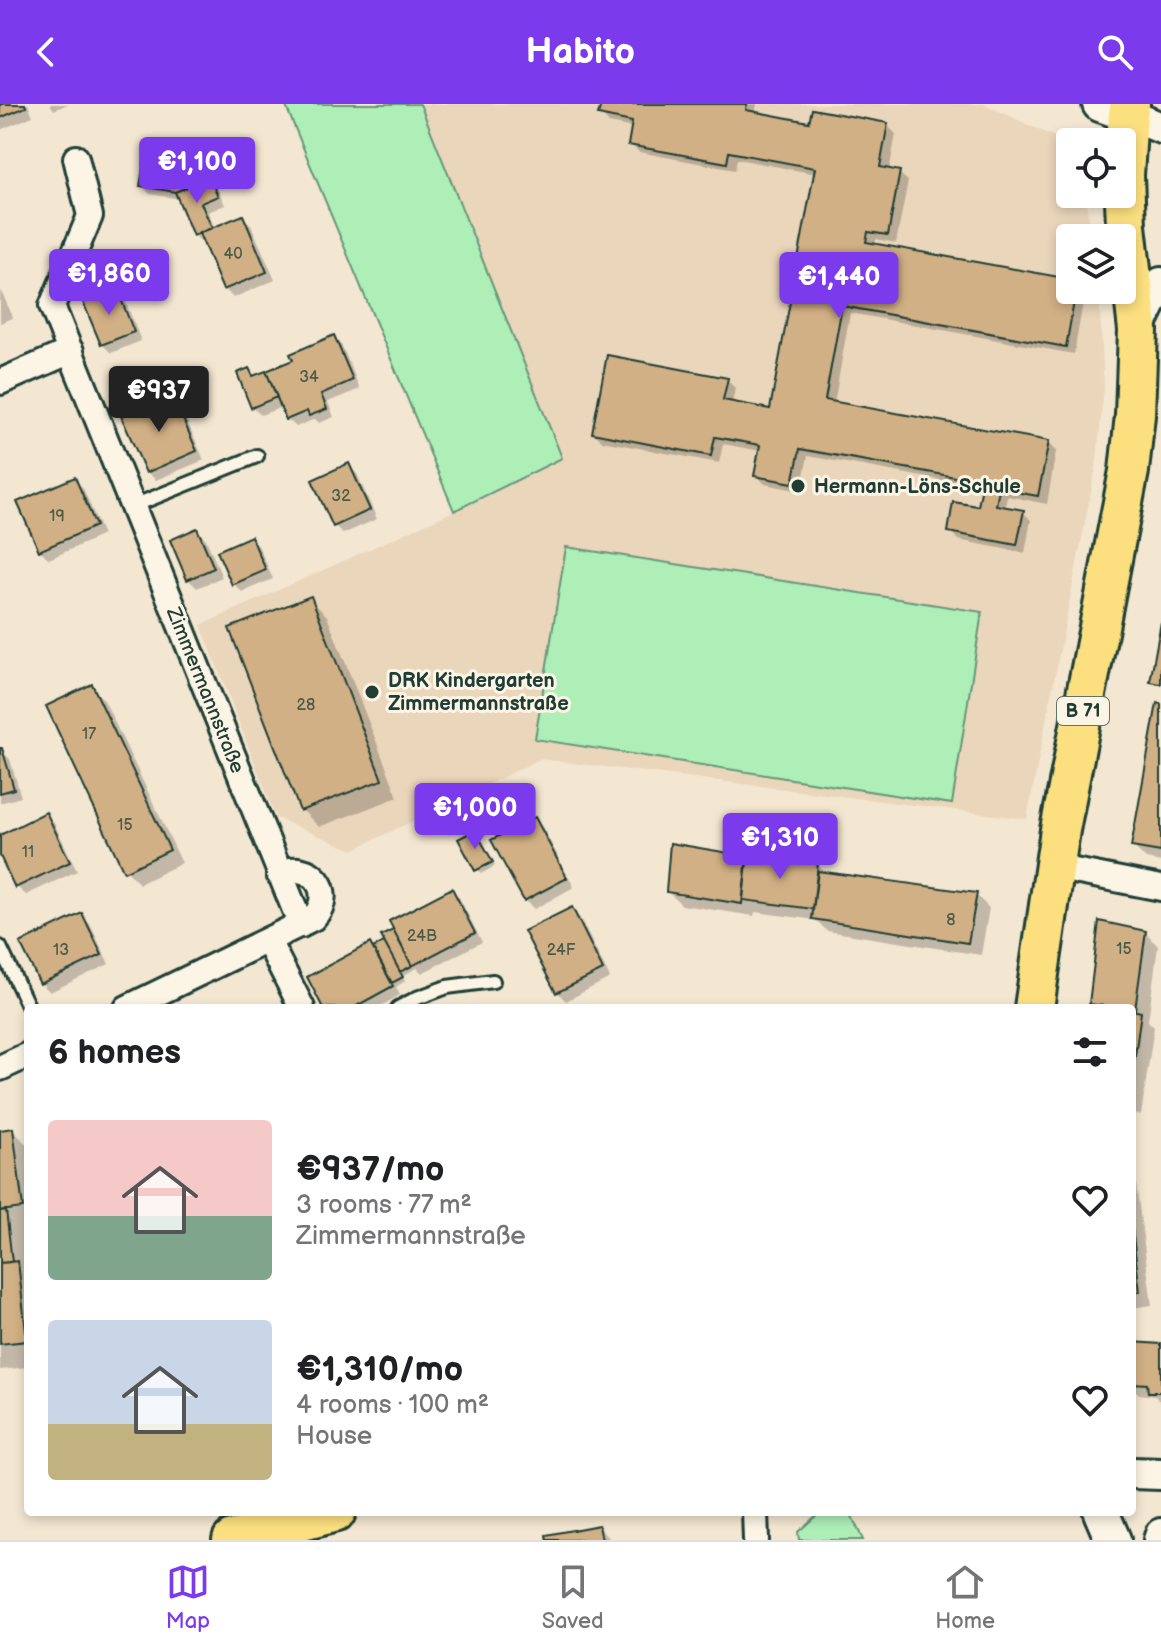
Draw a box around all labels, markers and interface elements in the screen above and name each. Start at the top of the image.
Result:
icon: back [24,30,68,74]
icon: search [1093,30,1137,74]
text: Habito [526,31,635,74]
map controls [1056,128,1136,304]
button: locate [1056,128,1136,208]
pin: €1,100 [132,137,262,205]
text: €1,100 [157,147,237,178]
button: layers [1056,224,1136,304]
house number: 40 [223,245,243,264]
pin: €1,860 [44,249,174,317]
pin: €1,440 [774,252,904,320]
text: €1,860 [67,259,151,290]
text: €1,440 [797,262,881,293]
pin: €937 [112,366,206,434]
house number: 34 [299,368,319,387]
text: €937 [127,376,191,407]
place label: Hermann-Löns-Schule [814,475,1021,499]
marker: Hermann-Löns-Schule [789,477,807,495]
house number: 32 [331,487,351,506]
house number: 19 [49,507,65,526]
street label: Zimmermannstraße [160,603,249,777]
place label: DRK Kindergarten Zimmermannstraße [388,669,569,716]
marker: DRK Kindergarten Zimmermannstraße [363,683,381,701]
house number: 28 [297,696,315,715]
road number: B 71 [1057,697,1109,725]
house number: 17 [82,725,96,744]
pin: €1,000 [410,783,540,851]
text: €1,000 [433,793,517,824]
pin: €1,310 [715,813,845,881]
house number: 15 [117,816,133,835]
text: €1,310 [741,823,819,854]
house number: 11 [22,843,34,862]
house number: 8 [946,911,956,930]
house number: 24B [407,927,437,946]
house number: 15 [1116,940,1132,959]
house number: 13 [53,941,69,960]
house number: 24F [547,941,576,960]
icon: filters [1068,1030,1112,1074]
text: 6 homes [48,1032,181,1073]
text: €937/mo [296,1149,444,1190]
icon: home [112,1152,208,1248]
icon: heart [1068,1178,1112,1222]
text: 3 rooms · 77 m² [296,1190,472,1221]
text: Zimmermannstraße [296,1221,526,1252]
text: €1,310/mo [296,1349,463,1390]
icon: home [112,1352,208,1448]
icon: heart [1068,1378,1112,1422]
text: 4 rooms · 100 m² [296,1390,489,1421]
text: House [296,1421,372,1452]
tab: Map [166,1560,210,1635]
tab: Saved [542,1560,604,1635]
tab: Home [935,1560,995,1635]

